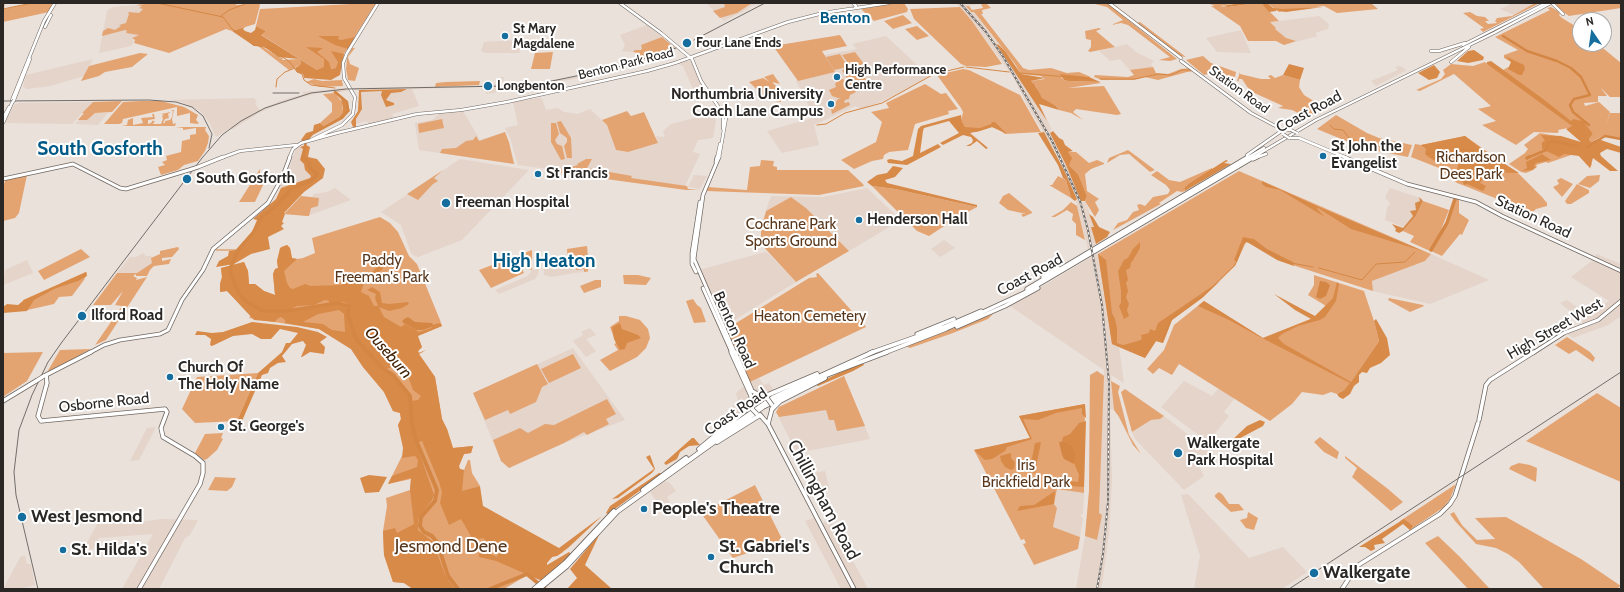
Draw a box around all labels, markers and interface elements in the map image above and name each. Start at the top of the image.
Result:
district label: Benton [820,8,870,28]
north arrow [1572,12,1612,52]
text: N [1584,14,1595,29]
place label: St Mary Magdalene [513,21,575,52]
marker: St Mary Magdalene [500,31,510,41]
place label: Four Lane Ends [696,35,781,51]
marker: Four Lane Ends [681,37,693,49]
street label: Benton Park Road [577,45,675,83]
place label: High Performance Centre [845,62,946,93]
street label: Station Road [1206,63,1272,117]
marker: High Performance Centre [832,72,842,82]
place label: Longbenton [497,78,565,94]
marker: Longbenton [482,80,494,92]
place label: Northumbria University Coach Lane Campus [671,86,823,121]
street label: Coast Road [1273,87,1345,137]
marker: Northumbria University Coach Lane Campus [826,99,836,109]
district label: South Gosforth [37,138,163,160]
place label: St John the Evangelist [1331,138,1402,173]
park label: Richardson Dees Park [1436,149,1506,184]
marker: St John the Evangelist [1318,151,1328,161]
place label: St Francis [546,165,608,183]
marker: St Francis [533,169,543,179]
place label: South Gosforth [196,170,295,188]
marker: South Gosforth [181,173,193,185]
street label: Station Road [1492,192,1574,242]
place label: Freeman Hospital [455,194,569,212]
marker: Freeman Hospital [440,197,452,209]
place label: Henderson Hall [867,211,968,229]
marker: Henderson Hall [854,215,864,225]
park label: Cochrane Park Sports Ground [745,216,837,251]
district label: High Heaton [492,250,596,272]
street label: Coast Road [994,250,1066,300]
park label: Paddy Freeman's Park [335,252,429,287]
street label: Benton Road [709,289,759,371]
street label: High Street West [1504,294,1606,364]
place label: Ilford Road [91,307,163,325]
park label: Heaton Cemetery [754,308,866,326]
marker: Ilford Road [76,310,88,322]
water label: Ouseburn [360,323,416,383]
place label: Church Of The Holy Name [178,359,279,394]
marker: Church Of The Holy Name [165,372,175,382]
street label: Coast Road [701,385,771,439]
street label: Osborne Road [58,389,150,417]
place label: St. George's [229,418,304,436]
marker: St. George's [216,422,226,432]
place label: Walkergate Park Hospital [1187,435,1273,470]
street label: Chillingham Road [782,436,864,564]
marker: Walkergate Park Hospital [1172,447,1184,459]
park label: Iris Brickfield Park [982,457,1070,492]
place label: People's Theatre [652,498,780,520]
marker: People's Theatre [639,504,649,514]
place label: West Jesmond [31,506,143,528]
marker: West Jesmond [16,511,28,523]
park label: Jesmond Dene [395,536,507,558]
place label: St. Gabriel's Church [719,536,810,578]
place label: St. Hilda's [71,539,147,561]
marker: St. Hilda's [58,545,68,555]
marker: St. Gabriel's Church [706,552,716,562]
place label: Walkergate [1323,562,1410,584]
marker: Walkergate [1308,567,1320,579]

